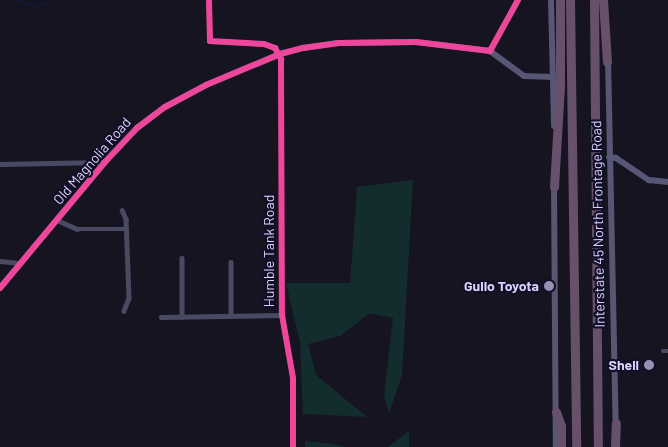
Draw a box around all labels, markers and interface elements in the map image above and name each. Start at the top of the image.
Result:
street label: Old Magnolia Road [50,114,134,208]
street label: Interstate 45 North Frontage Road [588,120,608,328]
street label: Humble Tank Road [261,195,277,307]
place label: Gullo Toyota [464,278,539,294]
marker: Gullo Toyota [543,280,555,292]
place label: Shell [609,357,639,373]
marker: Shell [643,359,655,371]

